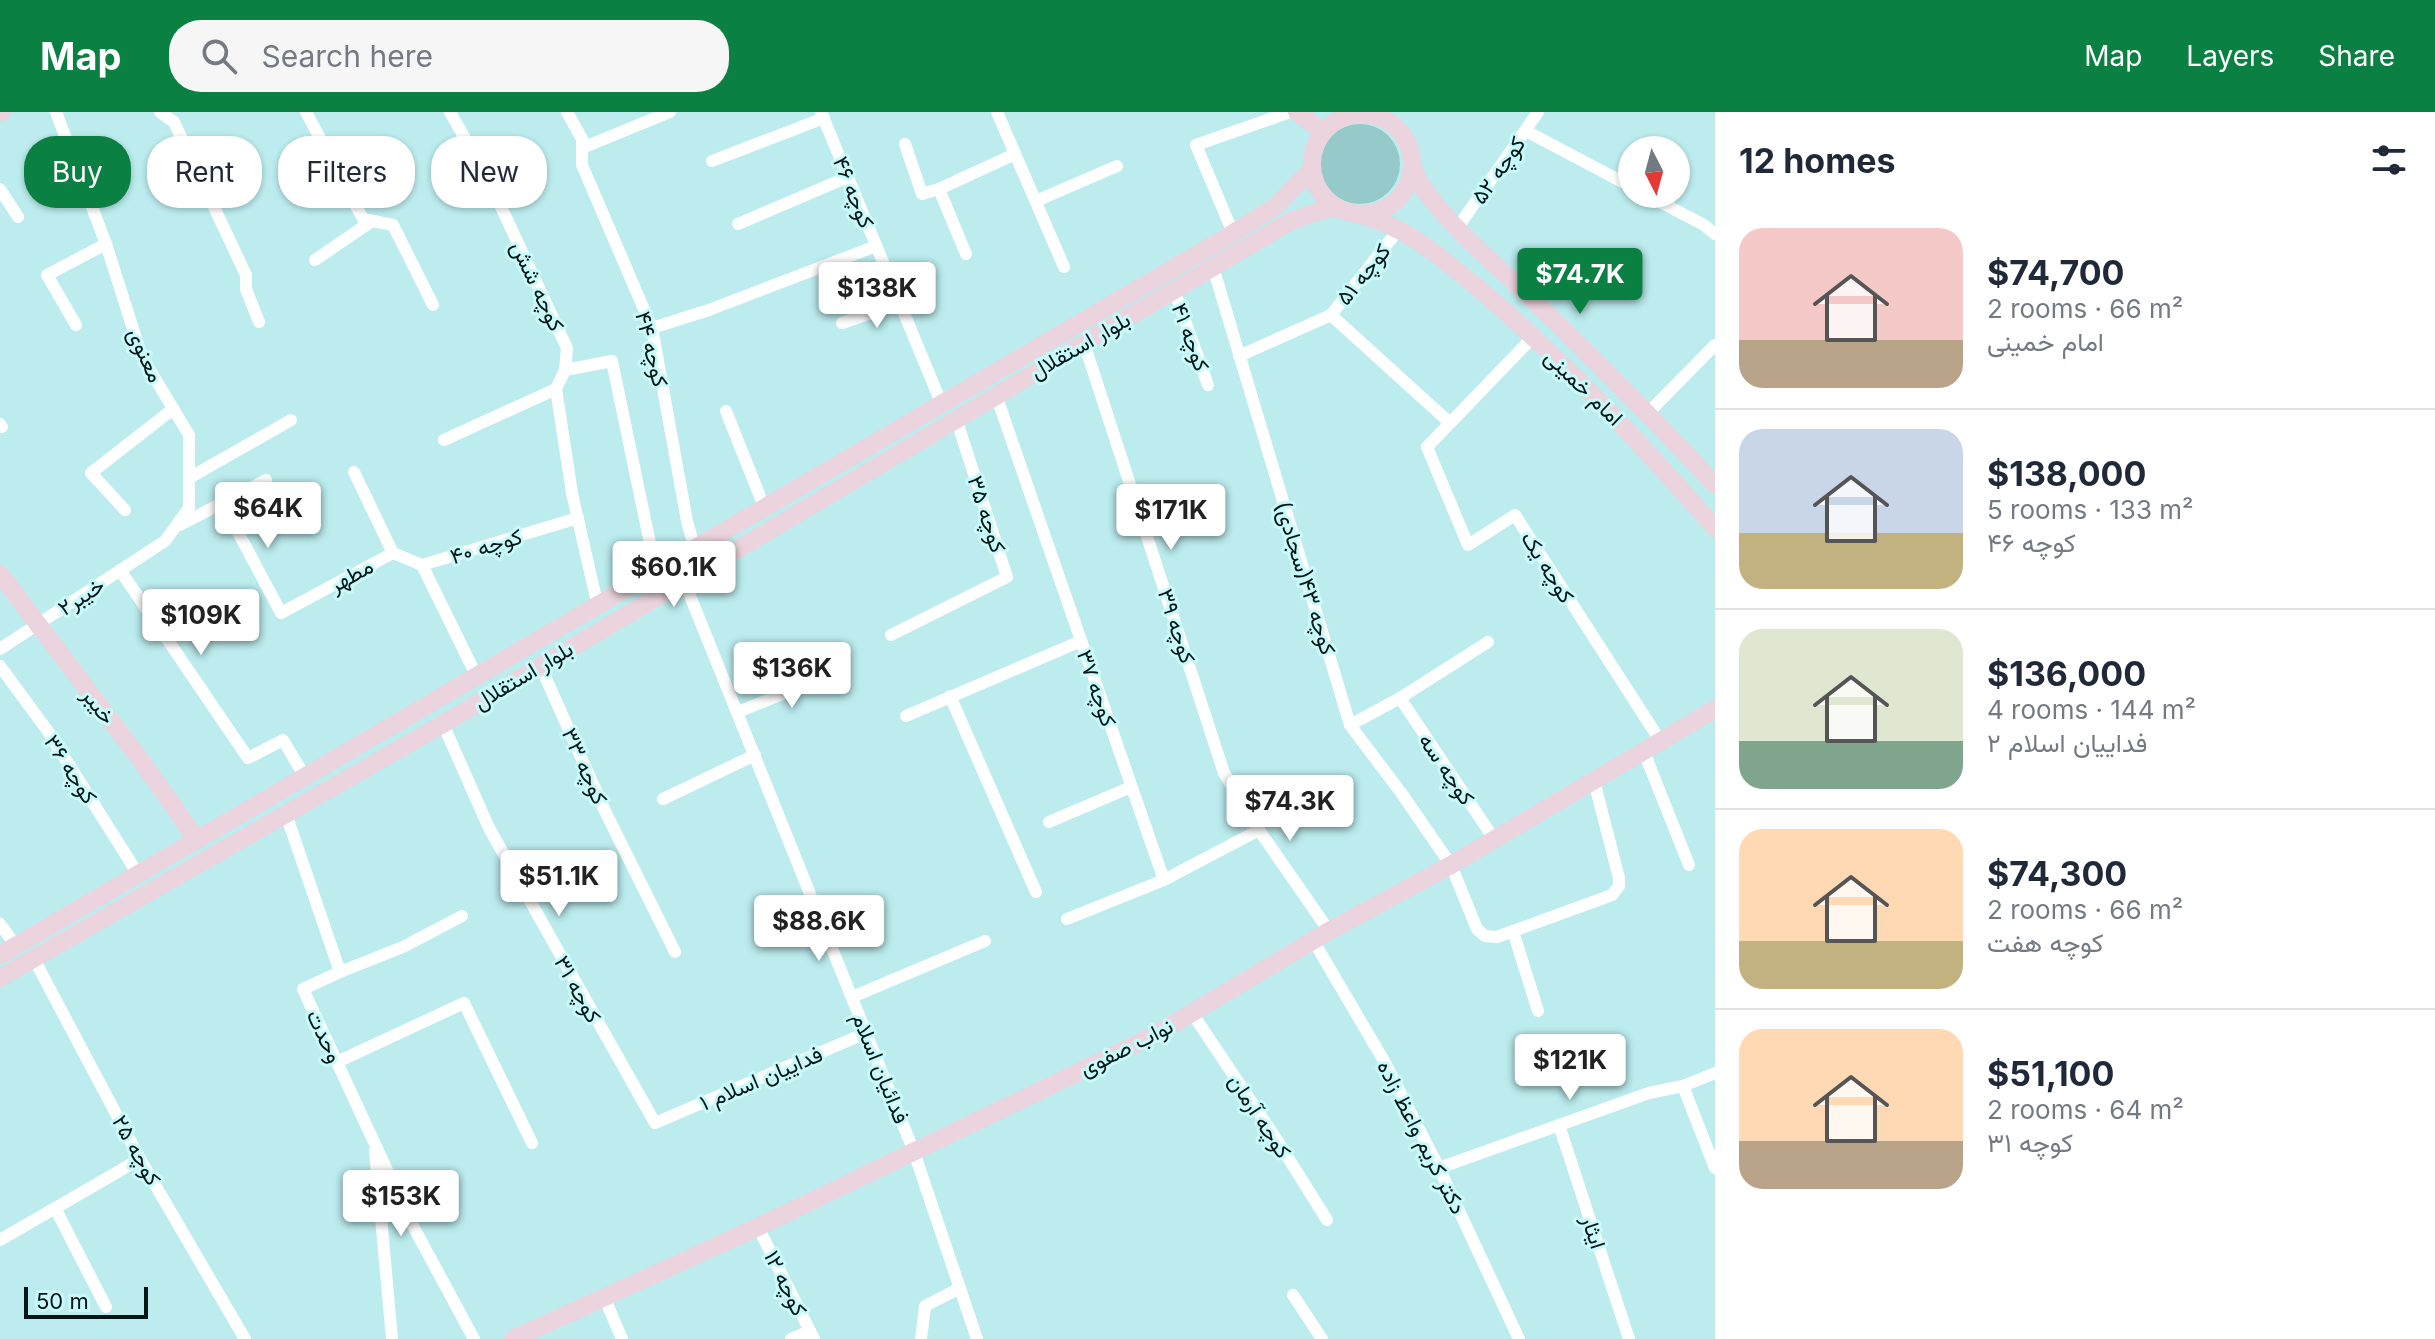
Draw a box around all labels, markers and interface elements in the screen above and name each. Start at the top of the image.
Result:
search box [169,20,729,92]
text: Map [40,33,121,79]
icon: search [197,34,241,78]
text: Search here [261,38,433,74]
text: Map [2084,39,2142,73]
text: Layers [2186,39,2274,73]
text: Share [2318,39,2395,73]
street label: کوچه ۵۲ [1465,131,1532,210]
chip: Buy [24,136,131,208]
chip: Rent [147,136,262,208]
chip: Filters [278,136,415,208]
chip: New [431,136,547,208]
north arrow [1618,136,1690,208]
map controls [1618,136,1690,208]
icon: filters [2367,138,2411,182]
text: 12 homes [1739,140,1895,181]
street label: کوچه ۴۶ [826,152,880,233]
street label: کوچه شش [504,237,570,336]
street label: کوچه ۵۱ [1330,238,1397,311]
pin: $74.7K [1515,248,1645,316]
text: $74,700 [1987,252,2125,293]
text: $74.7K [1535,258,1625,289]
icon: home [1803,260,1899,356]
pin: $138K [821,262,933,330]
text: $138K [837,272,917,303]
text: 2 rooms · 66 m² [1987,293,2183,324]
street label: کوچه ۴۱ [1165,299,1215,376]
street label: بلوار استقلال [1025,306,1135,385]
street label: کوچه ۴۴ [628,308,674,390]
street label: معنوی [122,324,169,387]
text: امام خمینی [1987,326,2104,357]
street label: امام خمینی [1538,343,1629,432]
text: $138,000 [1987,453,2146,494]
icon: home [1803,461,1899,557]
street label: کوچه ۳۵ [960,472,1012,557]
pin: $64K [221,482,315,550]
pin: $171K [1115,484,1227,552]
text: $64K [233,492,303,523]
text: $171K [1134,494,1208,525]
text: 5 rooms · 133 m² [1987,494,2194,525]
street label: کوچه ۴۳(سجادی) [1268,498,1342,659]
street label: کوچه ۴۰ [447,523,526,571]
street label: کوچه یک [1514,526,1580,609]
text: کوچه ۴۶ [1987,527,2076,558]
pin: $60.1K [609,541,739,609]
text: $60.1K [631,551,717,582]
street label: مطهر [324,552,378,599]
street label: خیبر۲ [53,571,110,621]
street label: کوچه ۳۹ [1151,585,1201,667]
pin: $109K [145,589,257,657]
text: $109K [160,599,242,630]
street label: بلوار استقلال [469,635,578,716]
pin: $136K [736,642,848,710]
street label: کوچه ۳۷ [1070,646,1122,731]
text: $136K [752,652,832,683]
text: $136,000 [1987,653,2146,694]
icon: home [1803,661,1899,757]
street label: خیبر [75,682,121,730]
text: 4 rooms · 144 m² [1987,694,2196,725]
street label: کوچه ۳۳ [555,724,613,809]
text: فداییان اسلام ۲ [1987,727,2147,758]
street label: کوچه سه [1412,728,1480,811]
street label: کوچه ۳۶ [37,730,103,810]
pin: $74.3K [1225,775,1355,843]
text: $74.3K [1245,785,1335,816]
pin: $51.1K [494,850,624,918]
text: $74,300 [1987,853,2127,894]
text: $51.1K [518,860,600,891]
icon: home [1803,861,1899,957]
text: 2 rooms · 66 m² [1987,894,2183,925]
pin: $88.6K [754,895,884,963]
text: $88.6K [772,905,866,936]
text: کوچه هفت [1987,927,2103,958]
street label: کوچه ۳۱ [547,951,607,1028]
street label: وحدت [301,1005,348,1067]
street label: فدائیان اسلام [845,1009,915,1128]
street label: نواب صفوی [1075,1012,1177,1082]
pin: $121K [1514,1034,1626,1102]
street label: فداییان اسلام ۱ [696,1041,827,1117]
text: $121K [1533,1044,1607,1075]
text: $51,100 [1987,1053,2114,1094]
street label: دکتر کریم واعظ زاده [1370,1056,1472,1219]
icon: home [1803,1061,1899,1157]
street label: کوچه آرمان [1221,1069,1297,1164]
text: 2 rooms · 64 m² [1987,1094,2184,1125]
street label: کوچه ۲۵ [105,1110,167,1191]
text: کوچه ۳۱ [1987,1127,2073,1158]
pin: $153K [345,1170,457,1238]
text: $153K [361,1180,441,1211]
street label: ایثار [1575,1211,1612,1252]
street label: کوچه ۱۲ [757,1246,813,1321]
scale bar [24,1283,148,1319]
text: 50 m [36,1288,89,1314]

